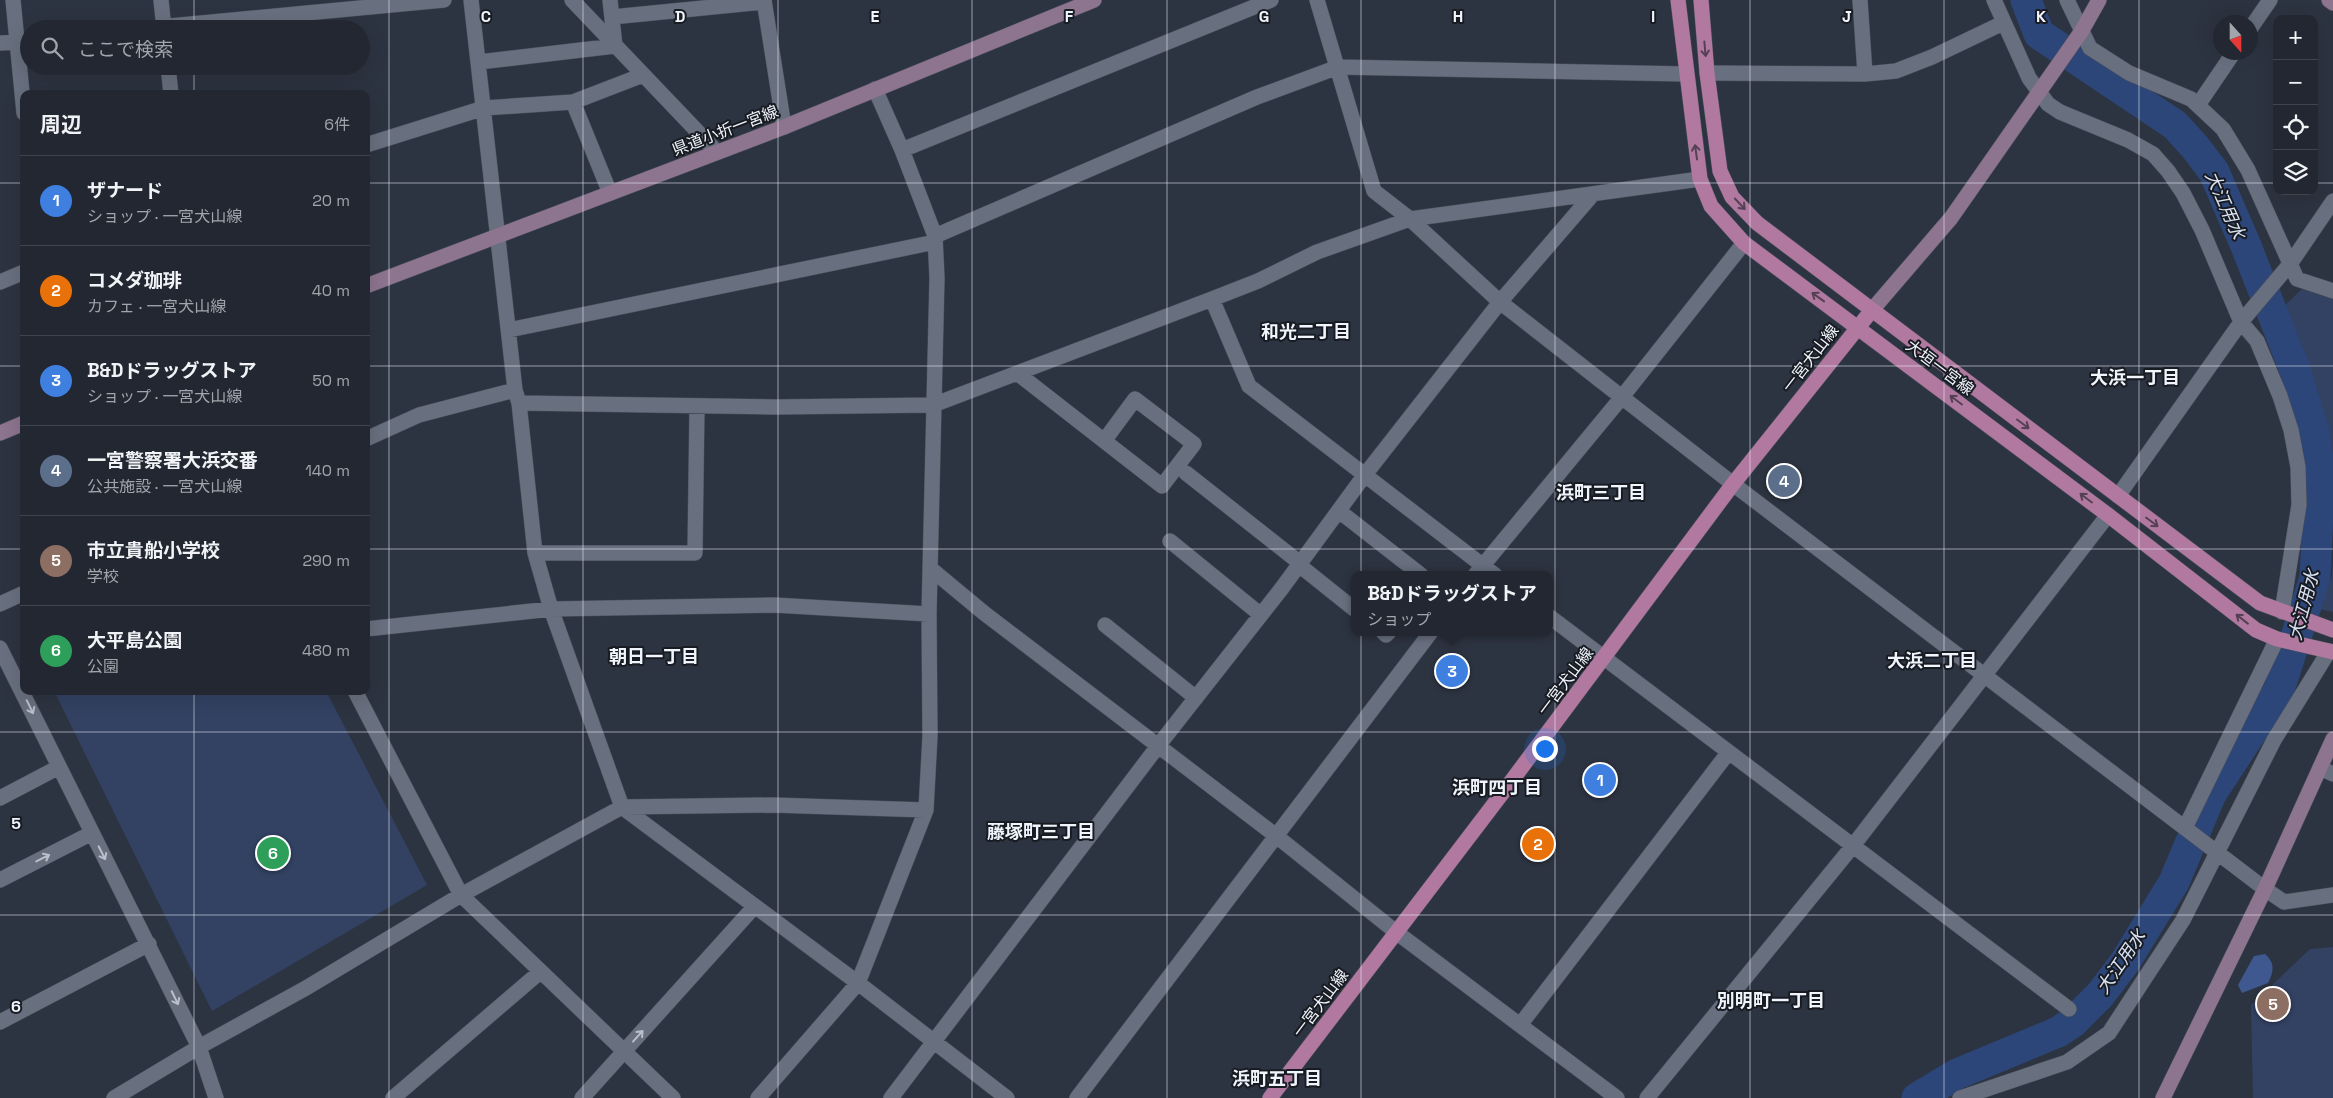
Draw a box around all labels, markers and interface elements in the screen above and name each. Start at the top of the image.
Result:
text: C [481,6,491,27]
text: D [675,6,685,27]
text: E [871,6,880,27]
text: F [1065,6,1074,27]
text: G [1259,6,1269,27]
text: H [1453,6,1463,27]
text: I [1651,6,1655,27]
text: J [1842,6,1852,27]
text: K [2036,6,2046,27]
north arrow [2213,15,2258,60]
map controls [2273,15,2318,195]
button: + [2273,15,2318,60]
search box [20,20,370,75]
icon: search [38,34,66,62]
text: ここで検索 [78,37,173,62]
one-way arrow [1700,40,1710,56]
button: − [2273,60,2318,105]
street label: 県道小折一宮線 [669,101,781,160]
button: locate [2273,105,2318,150]
text: 周辺 [40,111,82,138]
text: 6件 [324,114,350,135]
one-way arrow [1691,145,1701,161]
button: layers [2273,150,2318,195]
water label: 大江用水 [2200,167,2251,244]
text: ザナード [87,178,163,203]
text: 1 [52,190,60,211]
text: 20 m [312,190,350,211]
one-way arrow [1734,198,1746,211]
text: ショップ · 一宮犬山線 [87,206,242,227]
text: コメダ珈琲 [87,268,182,293]
text: 2 [51,280,61,301]
text: 40 m [312,280,350,301]
one-way arrow [1812,292,1825,303]
text: カフェ · 一宮犬山線 [87,296,226,317]
district label: 和光二丁目 [1261,320,1351,343]
street label: 一宮犬山線 [1777,320,1843,396]
street label: 大垣一宮線 [1901,335,1978,400]
text: B&Dドラッグストア [87,358,257,383]
district label: 大浜一丁目 [2090,366,2180,389]
text: 3 [51,370,61,391]
text: 50 m [312,370,350,391]
text: ショップ · 一宮犬山線 [87,386,242,407]
one-way arrow [1950,395,1963,406]
one-way arrow [2016,419,2030,429]
text: 一宮警察署大浜交番 [87,448,258,473]
text: 4 [51,460,61,481]
text: 140 m [305,460,350,481]
pin: 4 [1768,462,1800,500]
text: 公共施設 · 一宮犬山線 [87,476,242,497]
district label: 浜町三丁目 [1556,481,1646,504]
one-way arrow [2079,493,2093,503]
one-way arrow [2145,516,2158,527]
text: 市立貴船小学校 [87,538,220,563]
text: 5 [51,550,61,571]
text: 290 m [302,550,350,571]
water label: 大江用水 [2283,565,2324,643]
text: 学校 [87,566,119,587]
popup [1351,571,1553,636]
text: B&Dドラッグストア [1367,581,1537,606]
text: ショップ [1367,609,1431,630]
one-way arrow [2236,613,2249,624]
text: 大平島公園 [87,628,182,653]
text: 6 [51,640,61,661]
text: 480 m [302,640,350,661]
street label: 一宮犬山線 [1533,643,1598,720]
district label: 朝日一丁目 [609,645,699,668]
district label: 大浜二丁目 [1887,649,1977,672]
pin: 3 [1436,652,1468,690]
text: 公園 [87,656,119,677]
one-way arrow [26,699,35,714]
your location [1532,736,1558,762]
pin: 1 [1584,761,1616,799]
district label: 浜町四丁目 [1452,776,1542,799]
text: 5 [11,813,21,834]
district label: 藤塚町三丁目 [987,820,1095,843]
pin: 2 [1522,825,1554,863]
pin: 6 [257,834,289,872]
one-way arrow [97,845,107,860]
one-way arrow [36,853,51,863]
water label: 大江用水 [2091,924,2151,998]
street label: 一宮犬山線 [1288,965,1353,1042]
pin: 5 [2257,985,2289,1023]
district label: 別明町一丁目 [1717,989,1825,1012]
one-way arrow [171,990,180,1005]
text: 6 [11,996,21,1017]
one-way arrow [632,1029,644,1042]
district label: 浜町五丁目 [1232,1067,1322,1090]

